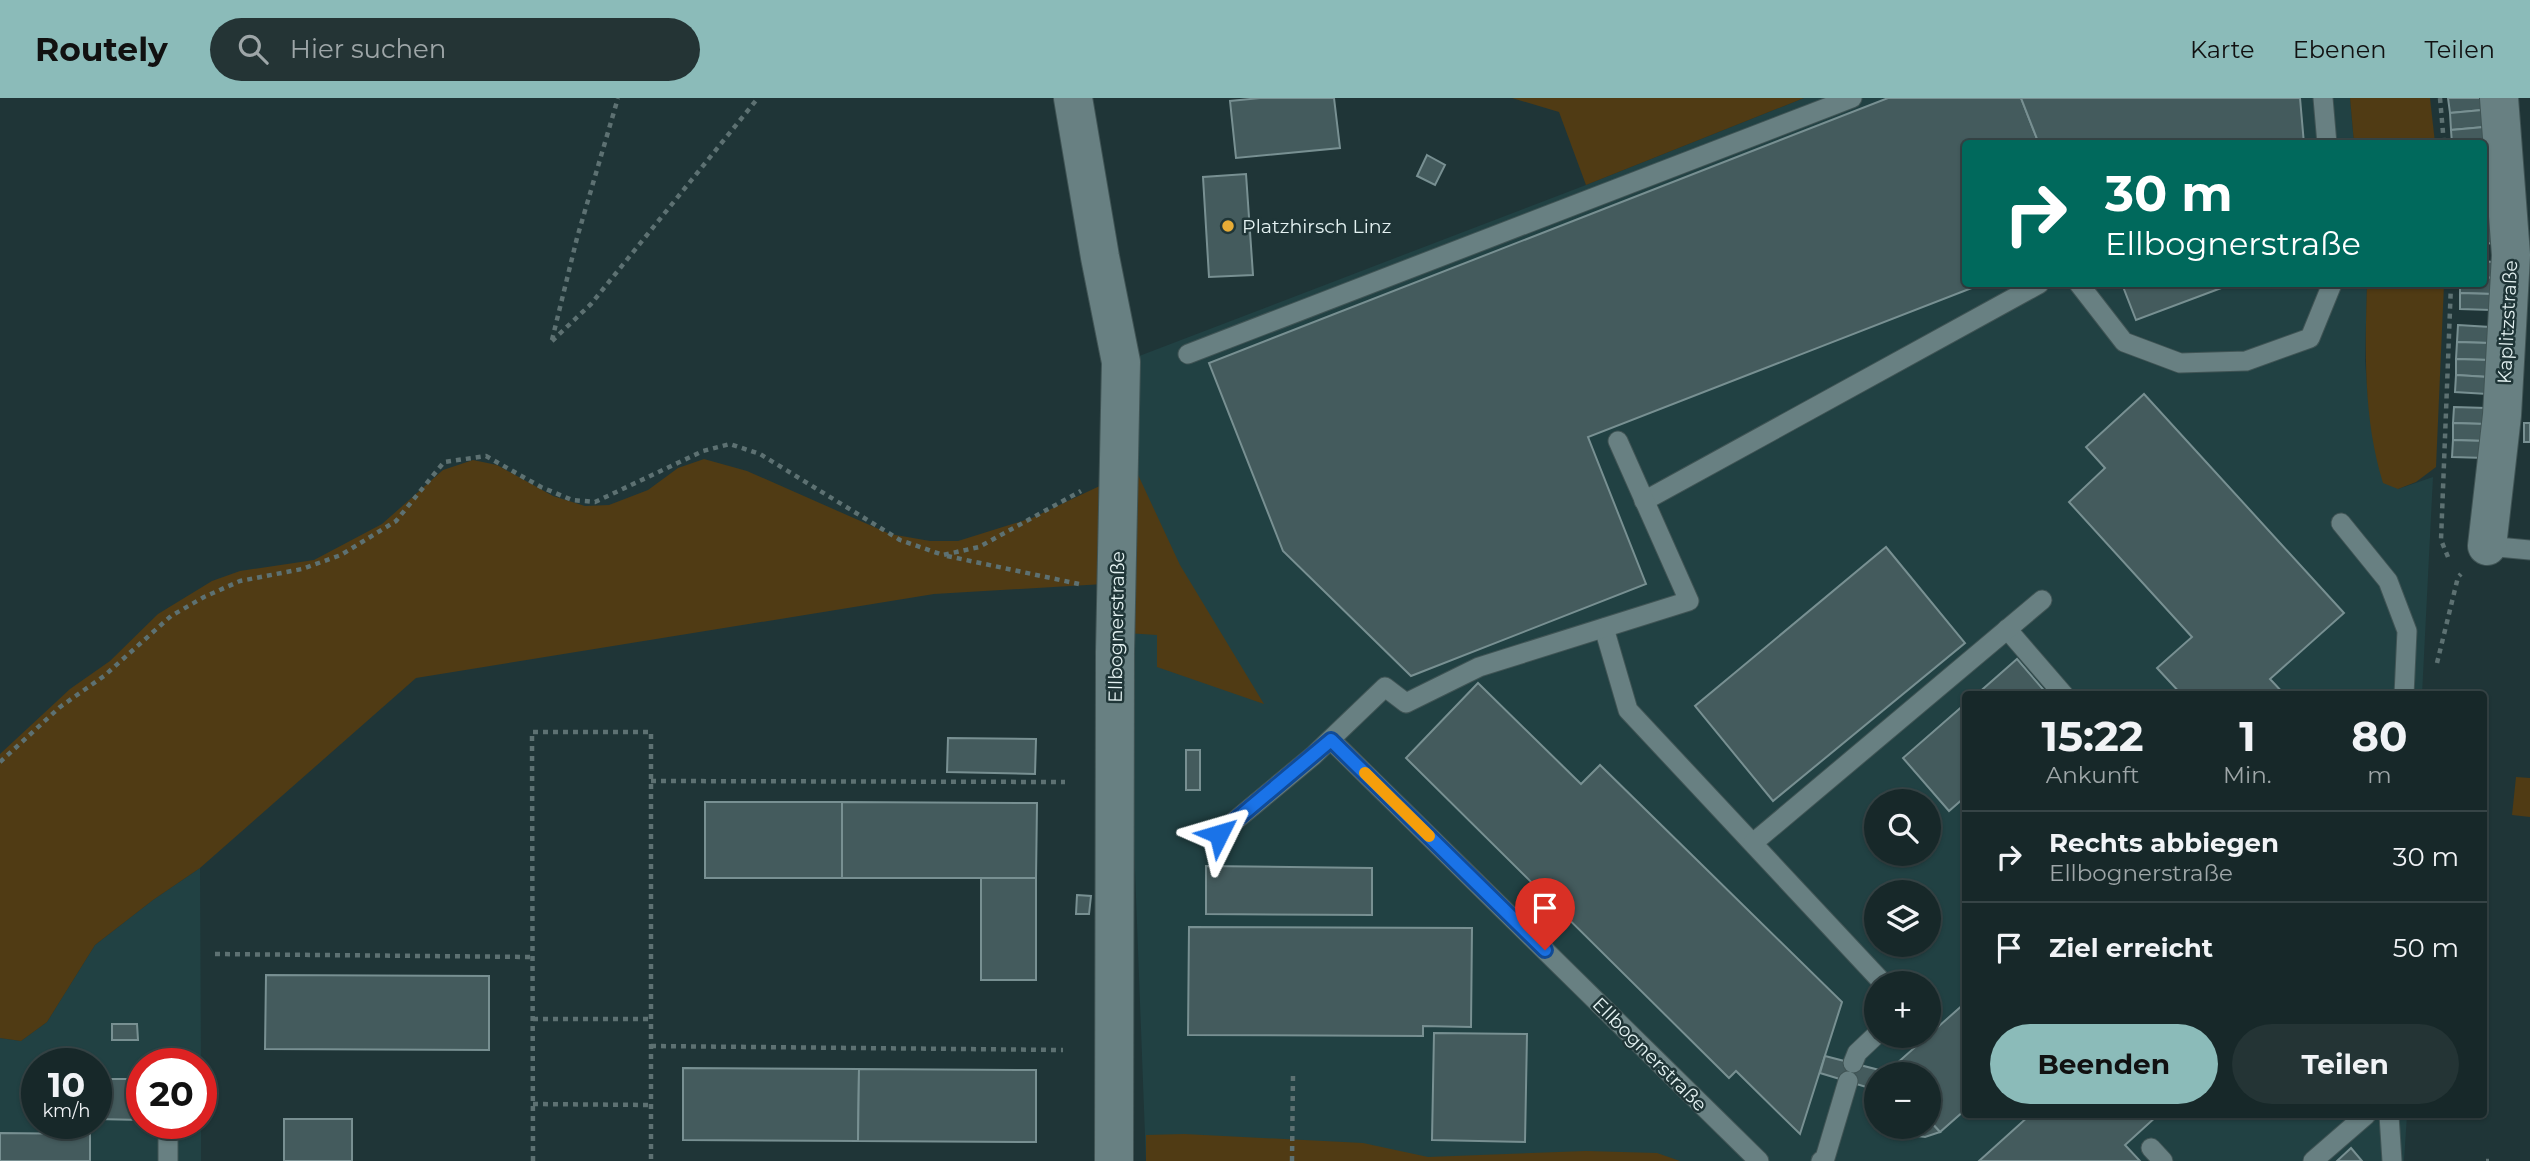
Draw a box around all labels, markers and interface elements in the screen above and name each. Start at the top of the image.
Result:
search box [210,18,700,81]
text: Routely [35,29,168,69]
icon: search [234,30,272,68]
text: Hier suchen [290,33,446,65]
text: Karte [2190,35,2255,64]
text: Ebenen [2293,35,2386,64]
text: Teilen [2424,35,2495,64]
text: 30 m [2105,164,2233,223]
icon: right [1990,168,2081,259]
place label: Platzhirsch Linz [1242,215,1391,238]
marker: Platzhirsch Linz [1220,218,1236,234]
text: Ellbognerstraße [2105,224,2361,263]
street label: Kaplitzstraße [2493,259,2522,385]
street label: Ellbognerstraße [1104,551,1129,703]
text: 15:22 [2042,710,2144,762]
text: 1 [2239,710,2256,762]
text: 80 [2351,710,2407,762]
text: Ankunft [2046,761,2139,789]
text: Min. [2223,761,2272,789]
text: m [2367,761,2392,789]
map controls [1864,789,1941,1139]
button: search [1864,789,1941,866]
position arrow [1182,797,1256,871]
text: Rechts abbiegen [2049,827,2279,859]
icon: right [1990,838,2028,876]
text: 30 m [2393,841,2459,873]
text: Ellbognerstraße [2049,859,2233,887]
pin [1515,878,1575,950]
button: layers [1864,880,1941,957]
icon: arrive [1526,889,1564,927]
icon: arrive [1990,929,2028,967]
text: Ziel erreicht [2049,932,2213,964]
text: 50 m [2393,932,2459,964]
button: + [1864,971,1941,1048]
street label: Ellbognerstraße [1588,993,1711,1116]
button: Beenden [1990,1024,2218,1104]
button: Teilen [2232,1024,2459,1104]
speed limit sign: 20 [126,1048,217,1139]
button: − [1864,1062,1941,1139]
text: 10 [48,1063,85,1106]
text: km/h [42,1100,91,1122]

